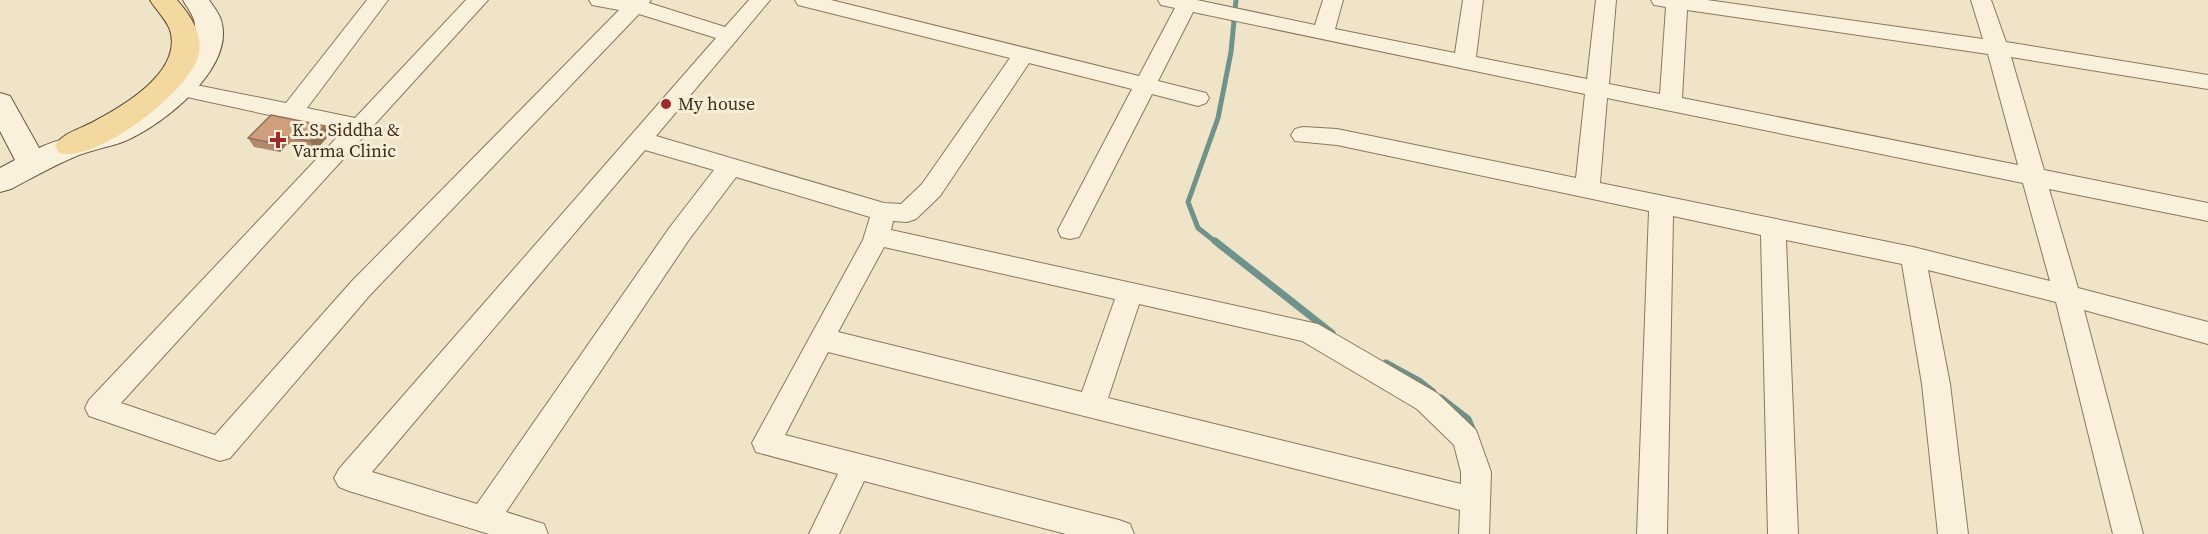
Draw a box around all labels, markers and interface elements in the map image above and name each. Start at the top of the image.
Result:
place label: My house [678,91,755,116]
marker: My house [659,97,673,111]
place label: K.S. Siddha & Varma Clinic [292,117,400,163]
marker: K.S. Siddha & Varma Clinic [269,131,287,149]

